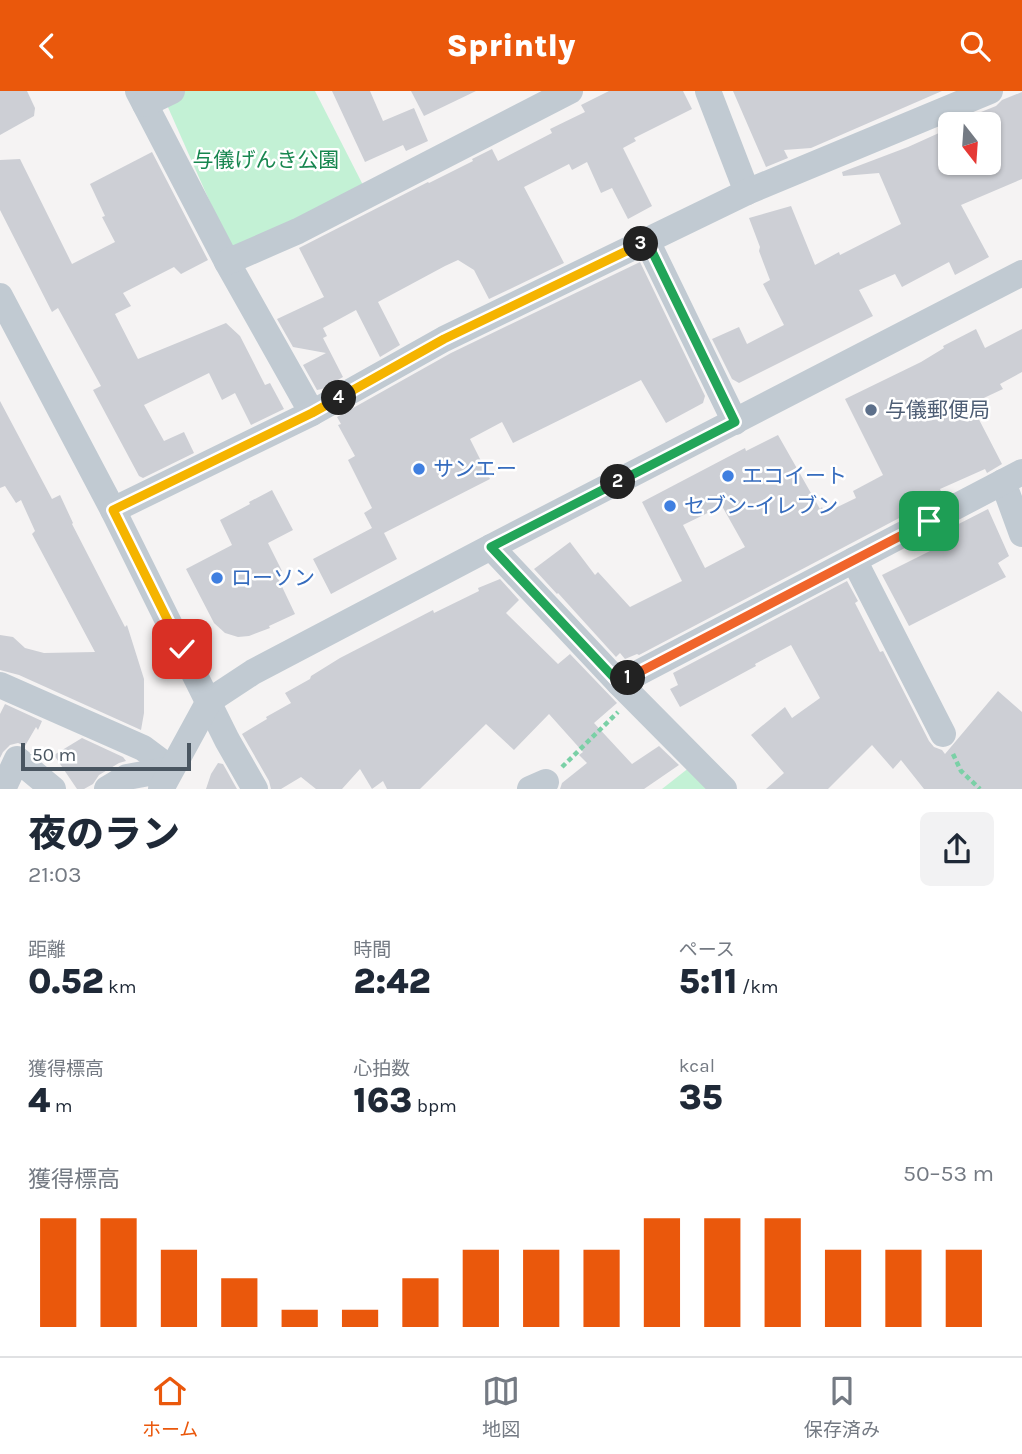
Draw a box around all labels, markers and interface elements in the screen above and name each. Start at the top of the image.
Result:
icon: back [28,27,66,65]
text: Sprintly [447,27,575,64]
icon: search [956,27,994,65]
north arrow [938,112,1001,175]
map controls [938,112,1001,175]
park label: 与儀げんき公園 [193,148,340,172]
pin: 3 [624,227,658,261]
text: 3 [635,232,646,254]
pin: 4 [322,381,356,415]
text: 4 [333,386,344,408]
place label: 与儀郵便局 [885,398,990,422]
marker: 与儀郵便局 [863,402,879,418]
place label: サンエー [433,457,517,481]
marker: サンエー [411,461,427,477]
place label: エコイート [742,464,847,488]
pin: 2 [600,465,636,499]
marker: エコイート [720,468,736,484]
text: 2 [612,470,623,492]
pin [899,491,959,551]
place label: セブン-イレブン [684,494,838,518]
marker: セブン-イレブン [662,498,678,514]
icon: arrive [910,502,948,540]
place label: ローソン [231,566,315,590]
marker: ローソン [209,570,225,586]
pin [152,619,212,679]
icon: check [163,630,201,668]
pin: 1 [610,661,646,695]
text: 1 [624,666,631,688]
scale bar [21,740,191,772]
text: 50 m [32,744,76,766]
text: 夜のラン [28,812,180,857]
button: share [920,812,994,886]
text: 21:03 [28,861,81,888]
text: 距離 [28,939,66,961]
text: 時間 [353,939,391,961]
text: ペース [679,939,735,961]
text: 0.52 [28,961,104,1002]
text: 2:42 [353,961,431,1002]
text: 5:11 [679,961,737,1002]
text: km [104,976,137,998]
text: /km [737,976,779,998]
text: kcal [679,1055,715,1077]
text: 獲得標高 [28,1058,104,1080]
text: 心拍数 [353,1058,410,1080]
text: 35 [679,1077,723,1118]
text: 4 [28,1080,50,1121]
text: 163 [353,1080,412,1121]
text: m [50,1095,72,1117]
text: bpm [412,1095,457,1117]
text: 50–53 m [903,1160,994,1187]
text: 獲得標高 [28,1166,120,1193]
tab: ホーム [142,1372,198,1441]
tab: 地図 [482,1372,520,1441]
tab: 保存済み [804,1372,880,1441]

